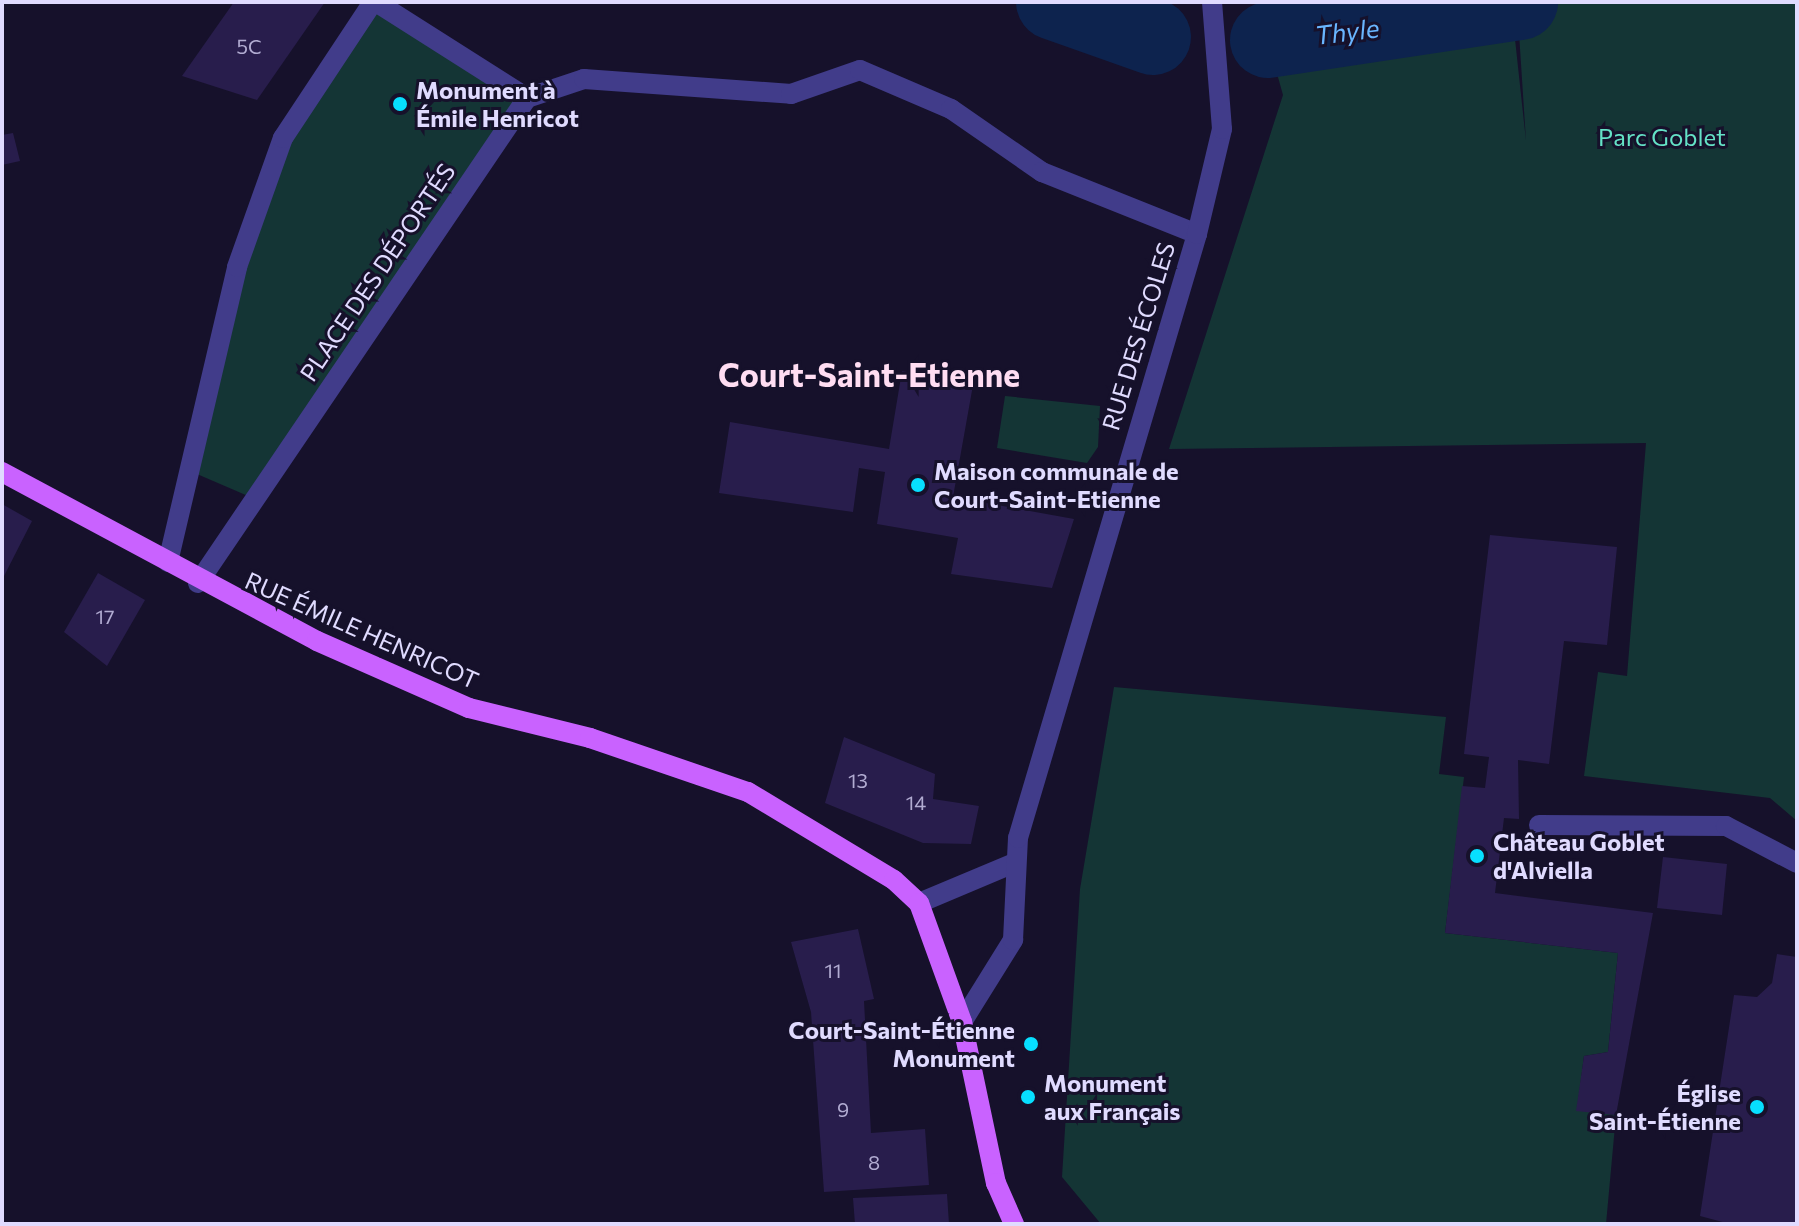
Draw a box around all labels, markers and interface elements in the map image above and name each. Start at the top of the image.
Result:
water label: Thyle [1313,12,1381,50]
house number: 5C [236,34,262,58]
place label: Monument à Émile Henricot [416,76,579,132]
marker: Monument à Émile Henricot [391,95,409,113]
park label: Parc Goblet [1598,123,1726,151]
street label: PLACE DES DÉPORTÉS [293,158,461,386]
street label: RUE DES ÉCOLES [1096,239,1180,433]
district label: Court-Saint-Etienne [718,355,1020,393]
place label: Maison communale de Court-Saint-Etienne [934,457,1179,513]
marker: Maison communale de Court-Saint-Etienne [909,476,927,494]
street label: RUE ÉMILE HENRICOT [241,566,483,694]
house number: 17 [95,604,115,628]
house number: 13 [848,768,868,792]
house number: 14 [906,790,926,814]
place label: Château Goblet d'Alviella [1493,828,1665,884]
marker: Château Goblet d'Alviella [1468,847,1486,865]
house number: 11 [824,958,842,982]
place label: Court-Saint-Étienne Monument [788,1016,1015,1072]
marker: Court-Saint-Étienne Monument [1022,1035,1040,1053]
place label: Monument aux Français [1044,1069,1181,1125]
place label: Église Saint-Étienne [1589,1079,1741,1135]
marker: Monument aux Français [1019,1088,1037,1106]
house number: 9 [837,1097,849,1121]
marker: Église Saint-Étienne [1748,1098,1766,1116]
house number: 8 [868,1150,880,1174]

